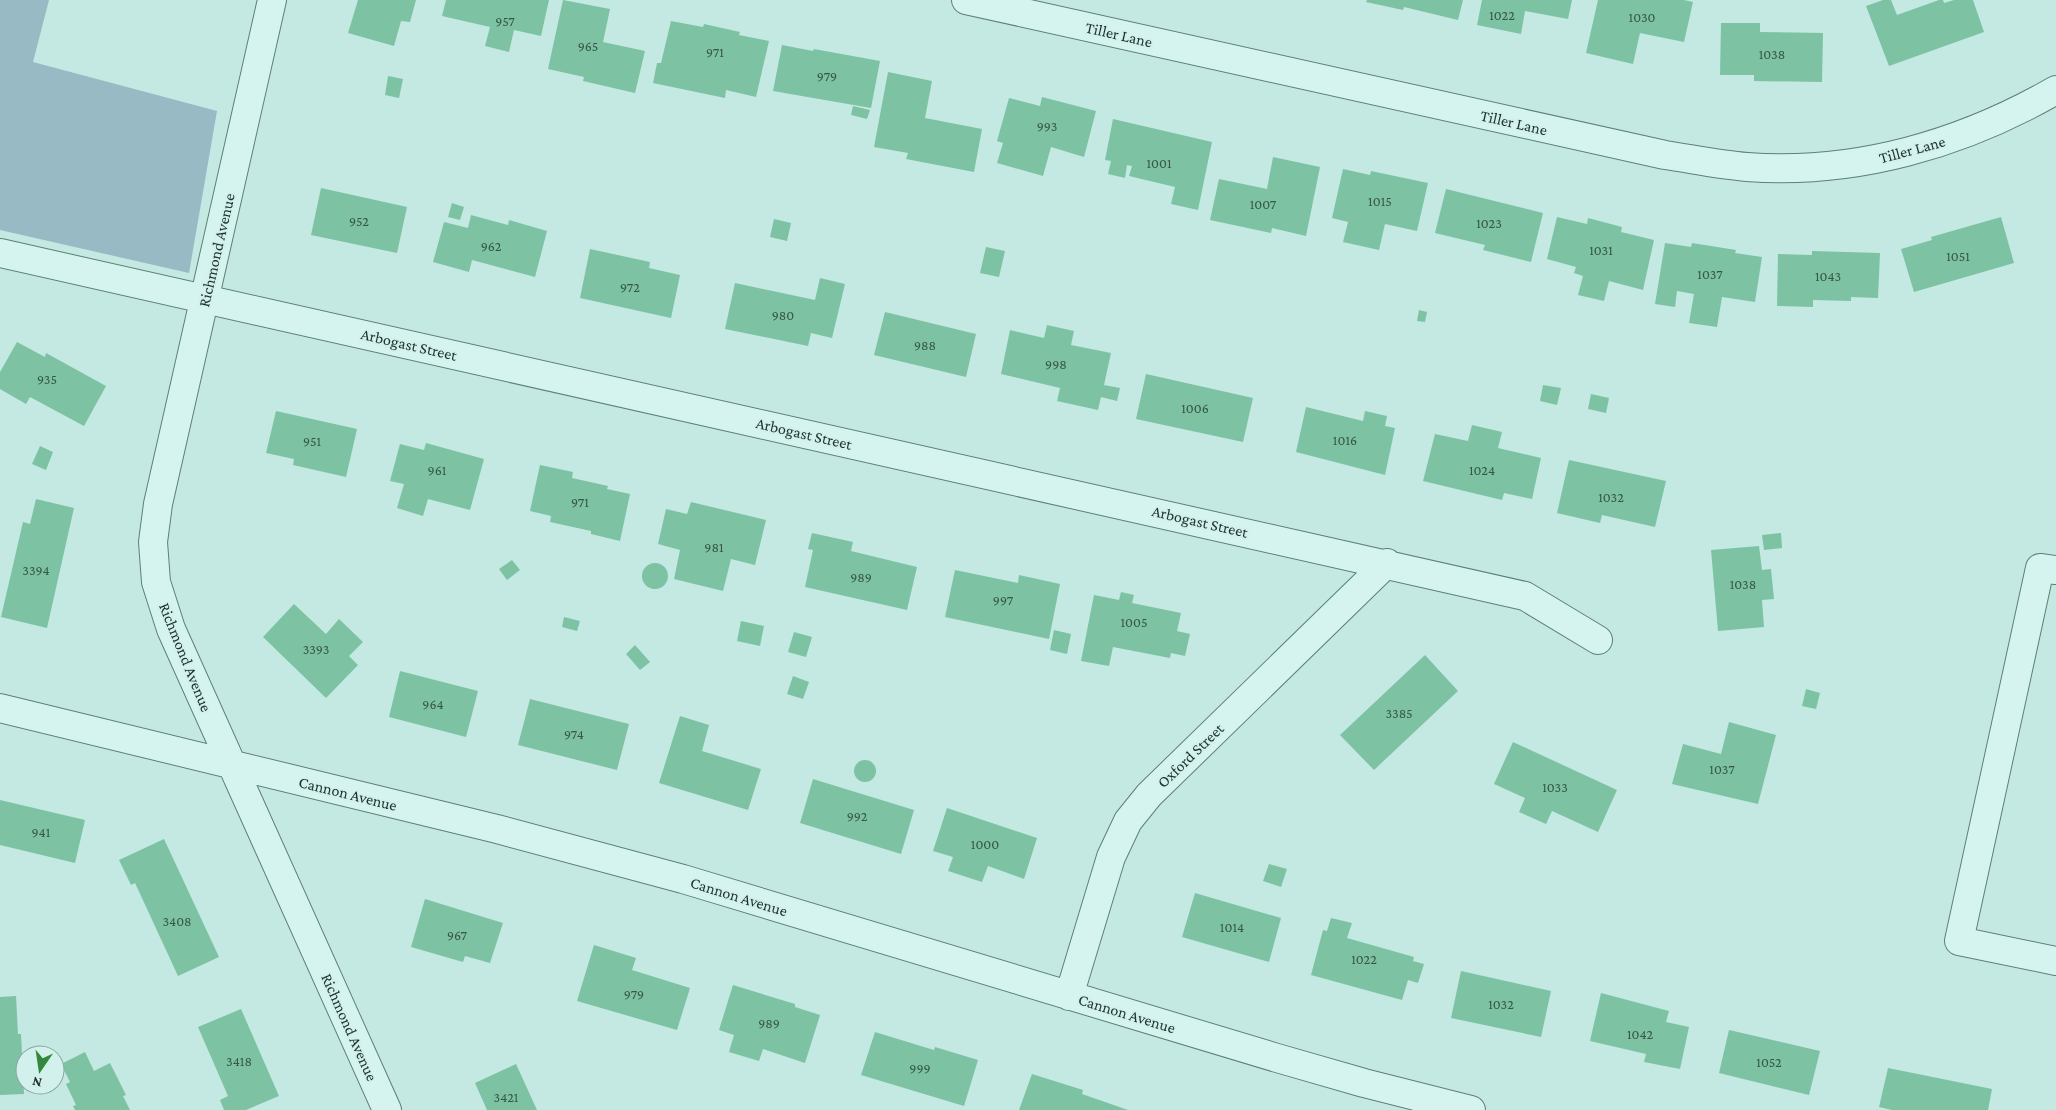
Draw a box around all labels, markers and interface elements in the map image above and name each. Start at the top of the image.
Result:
house number: 1022 [1489,7,1515,23]
house number: 1030 [1629,9,1656,25]
house number: 957 [495,13,515,29]
street label: Tiller Lane [1084,19,1154,50]
house number: 965 [578,38,598,54]
house number: 971 [706,44,724,60]
house number: 1038 [1759,46,1785,62]
house number: 979 [817,68,837,84]
street label: Tiller Lane [1479,107,1549,138]
house number: 993 [1037,118,1057,134]
street label: Tiller Lane [1877,132,1947,166]
house number: 1001 [1146,155,1172,171]
street label: Richmond Avenue [195,192,238,309]
house number: 1015 [1368,193,1392,209]
house number: 1007 [1250,196,1277,212]
house number: 952 [349,213,369,229]
house number: 1023 [1476,215,1502,231]
house number: 962 [481,238,502,254]
house number: 1031 [1589,242,1613,258]
house number: 1051 [1946,248,1970,264]
house number: 1037 [1697,266,1723,282]
house number: 1043 [1815,268,1841,284]
house number: 972 [620,279,640,295]
house number: 980 [772,307,794,323]
street label: Arbogast Street [359,325,459,365]
house number: 988 [914,337,936,353]
house number: 998 [1045,356,1067,372]
house number: 935 [37,371,57,387]
house number: 1006 [1181,400,1209,416]
street label: Arbogast Street [754,414,854,454]
house number: 1016 [1333,432,1357,448]
house number: 951 [303,433,321,449]
house number: 961 [428,462,447,478]
house number: 1024 [1469,462,1495,478]
house number: 1032 [1598,489,1624,505]
house number: 971 [571,494,589,510]
street label: Arbogast Street [1150,502,1250,542]
house number: 981 [704,539,724,555]
house number: 3394 [22,562,50,578]
house number: 989 [850,569,872,585]
house number: 1038 [1730,576,1756,592]
house number: 997 [993,592,1014,608]
street label: Richmond Avenue [156,600,215,714]
house number: 1005 [1120,614,1148,630]
house number: 3393 [303,641,329,657]
house number: 964 [422,696,444,712]
house number: 3385 [1385,705,1413,721]
street label: Oxford Street [1154,719,1227,791]
house number: 974 [564,726,584,742]
house number: 1037 [1709,761,1735,777]
street label: Cannon Avenue [297,773,399,814]
house number: 1033 [1542,779,1568,795]
house number: 992 [847,808,868,824]
house number: 941 [32,824,51,840]
house number: 1000 [971,836,999,852]
street label: Cannon Avenue [688,874,789,919]
house number: 3408 [162,913,192,929]
house number: 1014 [1220,919,1244,935]
house number: 967 [447,927,468,943]
house number: 1022 [1351,951,1377,967]
street label: Richmond Avenue [318,971,381,1084]
house number: 979 [624,986,644,1002]
street label: Cannon Avenue [1076,991,1177,1036]
house number: 1032 [1488,996,1514,1012]
house number: 989 [758,1015,780,1031]
house number: 1042 [1627,1026,1653,1042]
north arrow [15,1045,65,1095]
house number: 3418 [226,1053,252,1069]
house number: 1052 [1756,1054,1782,1070]
house number: 999 [909,1060,931,1076]
text: N [30,1074,44,1092]
house number: 3421 [494,1089,519,1105]

